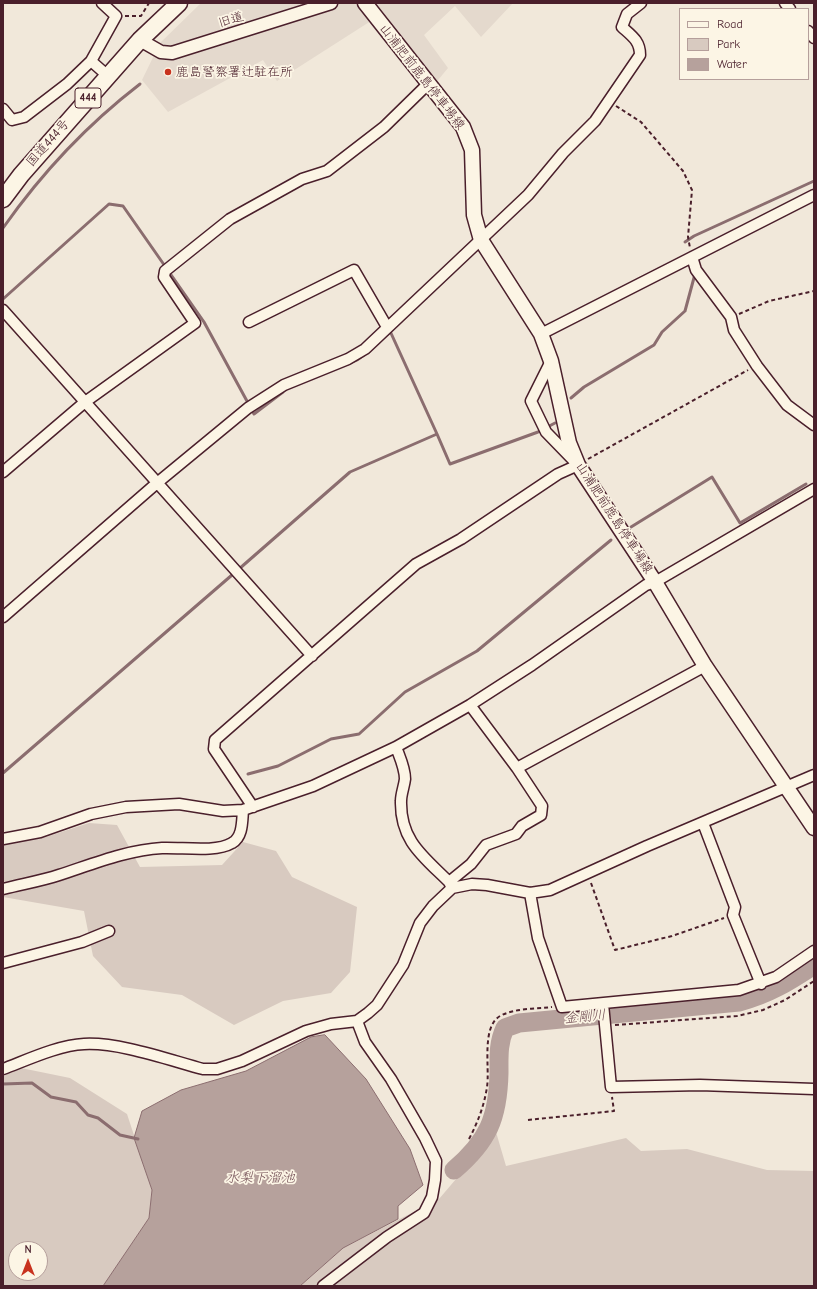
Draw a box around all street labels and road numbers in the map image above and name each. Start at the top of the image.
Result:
street label: 旧道 [216,9,246,31]
street label: 山浦肥前鹿島停車場線 [376,21,468,133]
road number: 444 [75,88,101,108]
street label: 国道444号 [23,116,73,170]
street label: 山浦肥前鹿島停車場線 [572,459,656,577]

